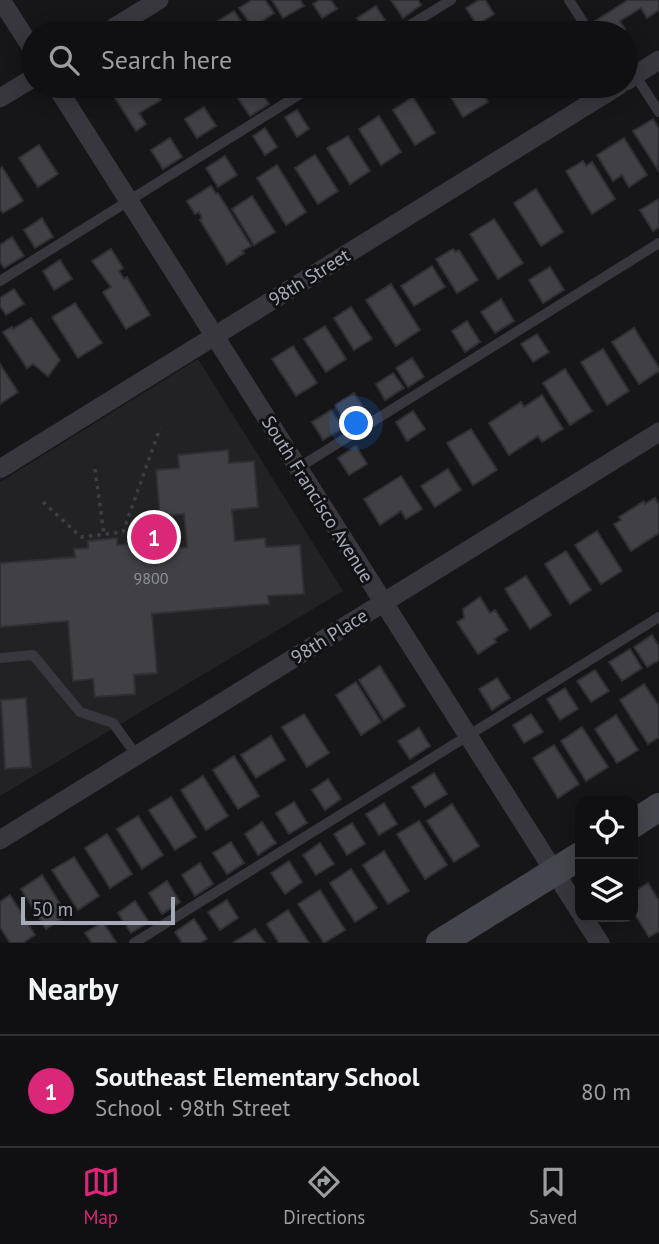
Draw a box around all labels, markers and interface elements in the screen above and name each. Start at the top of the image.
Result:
search box [21,21,638,98]
icon: search [45,41,83,79]
text: Search here [101,43,232,76]
street label: 98th Street [264,242,354,311]
your location [339,406,373,440]
street label: South Francisco Avenue [257,411,379,587]
pin: 1 [131,511,177,563]
house number: 9800 [134,568,169,588]
street label: 98th Place [286,603,372,669]
map controls [575,796,638,922]
button: locate [575,796,638,859]
button: layers [575,859,638,922]
scale bar [21,894,175,926]
text: 50 m [32,897,73,921]
text: Nearby [28,969,118,1008]
text: Southeast Elementary School [95,1060,419,1093]
text: 1 [44,1077,58,1106]
text: 80 m [581,1077,631,1106]
text: School · 98th Street [95,1093,290,1122]
tab: Map [82,1163,120,1229]
tab: Directions [283,1163,365,1229]
tab: Saved [529,1163,577,1229]

